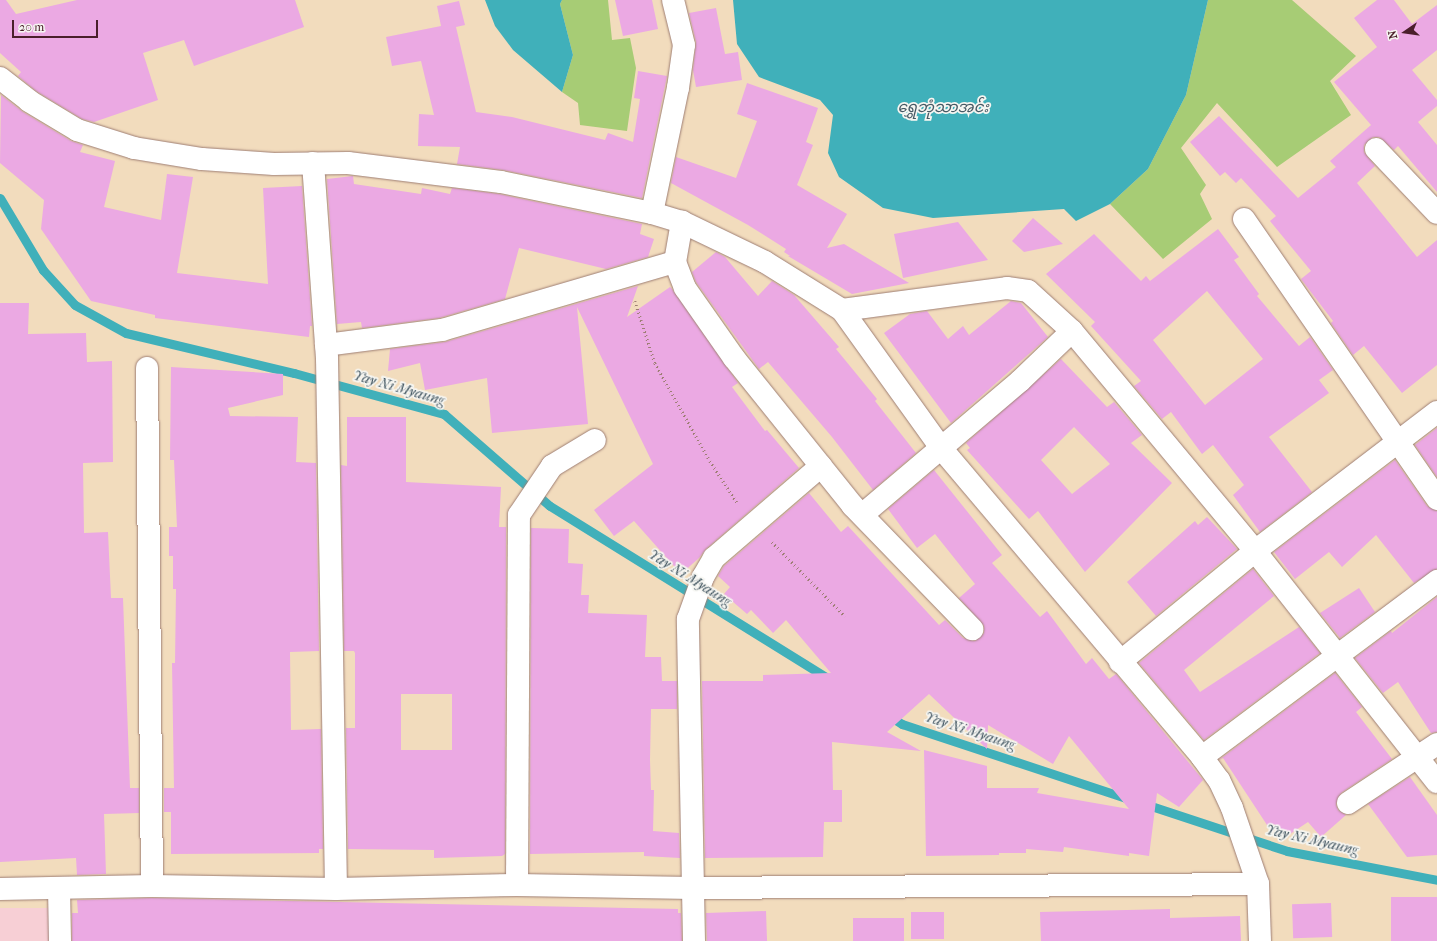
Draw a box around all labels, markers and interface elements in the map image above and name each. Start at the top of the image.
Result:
scale bar [14,12,100,38]
north arrow [1385,12,1425,52]
text: 20 m [19,20,44,34]
text: N [1386,29,1400,40]
water label: ရွှေဘုံသာအင်း [897,99,989,117]
water label: Yay Ni Myaung [351,366,447,410]
water label: Yay Ni Myaung [645,545,735,611]
water label: Yay Ni Myaung [922,708,1018,754]
water label: Yay Ni Myaung [1264,821,1360,859]

